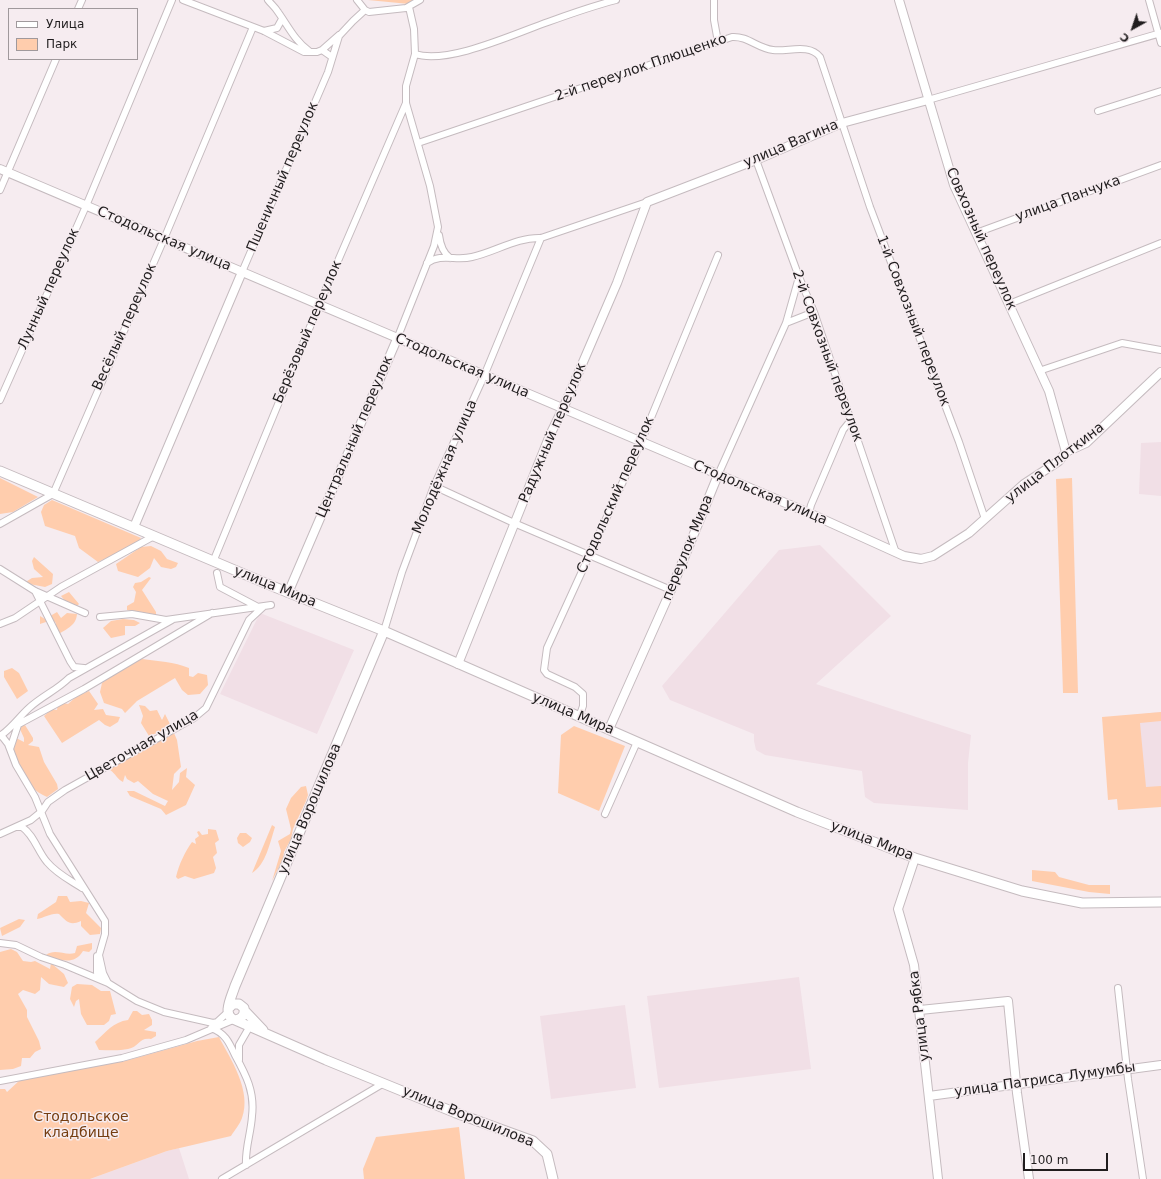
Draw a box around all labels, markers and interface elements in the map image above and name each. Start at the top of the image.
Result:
legend [8,8,138,60]
north arrow [1113,8,1153,48]
text: Улица [46,17,84,31]
text: С [1118,30,1132,45]
street label: 2-й переулок Плющенко [553,31,729,105]
text: Парк [46,37,77,51]
street label: Пшеничный переулок [244,99,322,255]
street label: улица Вагина [741,116,841,172]
street label: Совхозный переулок [942,165,1020,313]
street label: улица Панчука [1013,172,1123,226]
street label: Стодольская улица [94,203,234,275]
street label: Лунный переулок [15,226,83,352]
street label: 1-й Совхозный переулок [873,233,953,409]
street label: Берёзовый переулок [270,258,346,406]
street label: Весёлый переулок [89,261,161,393]
street label: 2-й Совхозный переулок [788,268,866,444]
street label: Стодольская улица [392,330,532,402]
street label: Центральный переулок [313,353,397,521]
street label: Радужный переулок [516,360,590,506]
street label: Молодёжная улица [409,397,481,537]
street label: Стодольский переулок [574,414,658,576]
street label: улица Плоткина [1002,419,1108,507]
street label: Стодольская улица [690,457,830,529]
street label: переулок Мира [659,493,717,603]
street label: улица Мира [231,563,319,611]
street label: улица Мира [529,689,617,739]
street label: Цветочная улица [82,707,202,785]
street label: улица Ворошилова [275,741,345,877]
street label: улица Мира [828,817,916,865]
street label: улица Рябка [906,970,934,1062]
street label: улица Патриса Лумумбы [953,1059,1137,1101]
street label: улица Ворошилова [400,1083,536,1151]
park label: Стодольское кладбище [33,1109,129,1142]
scale bar [1025,1145,1110,1171]
text: 100 m [1030,1153,1068,1167]

